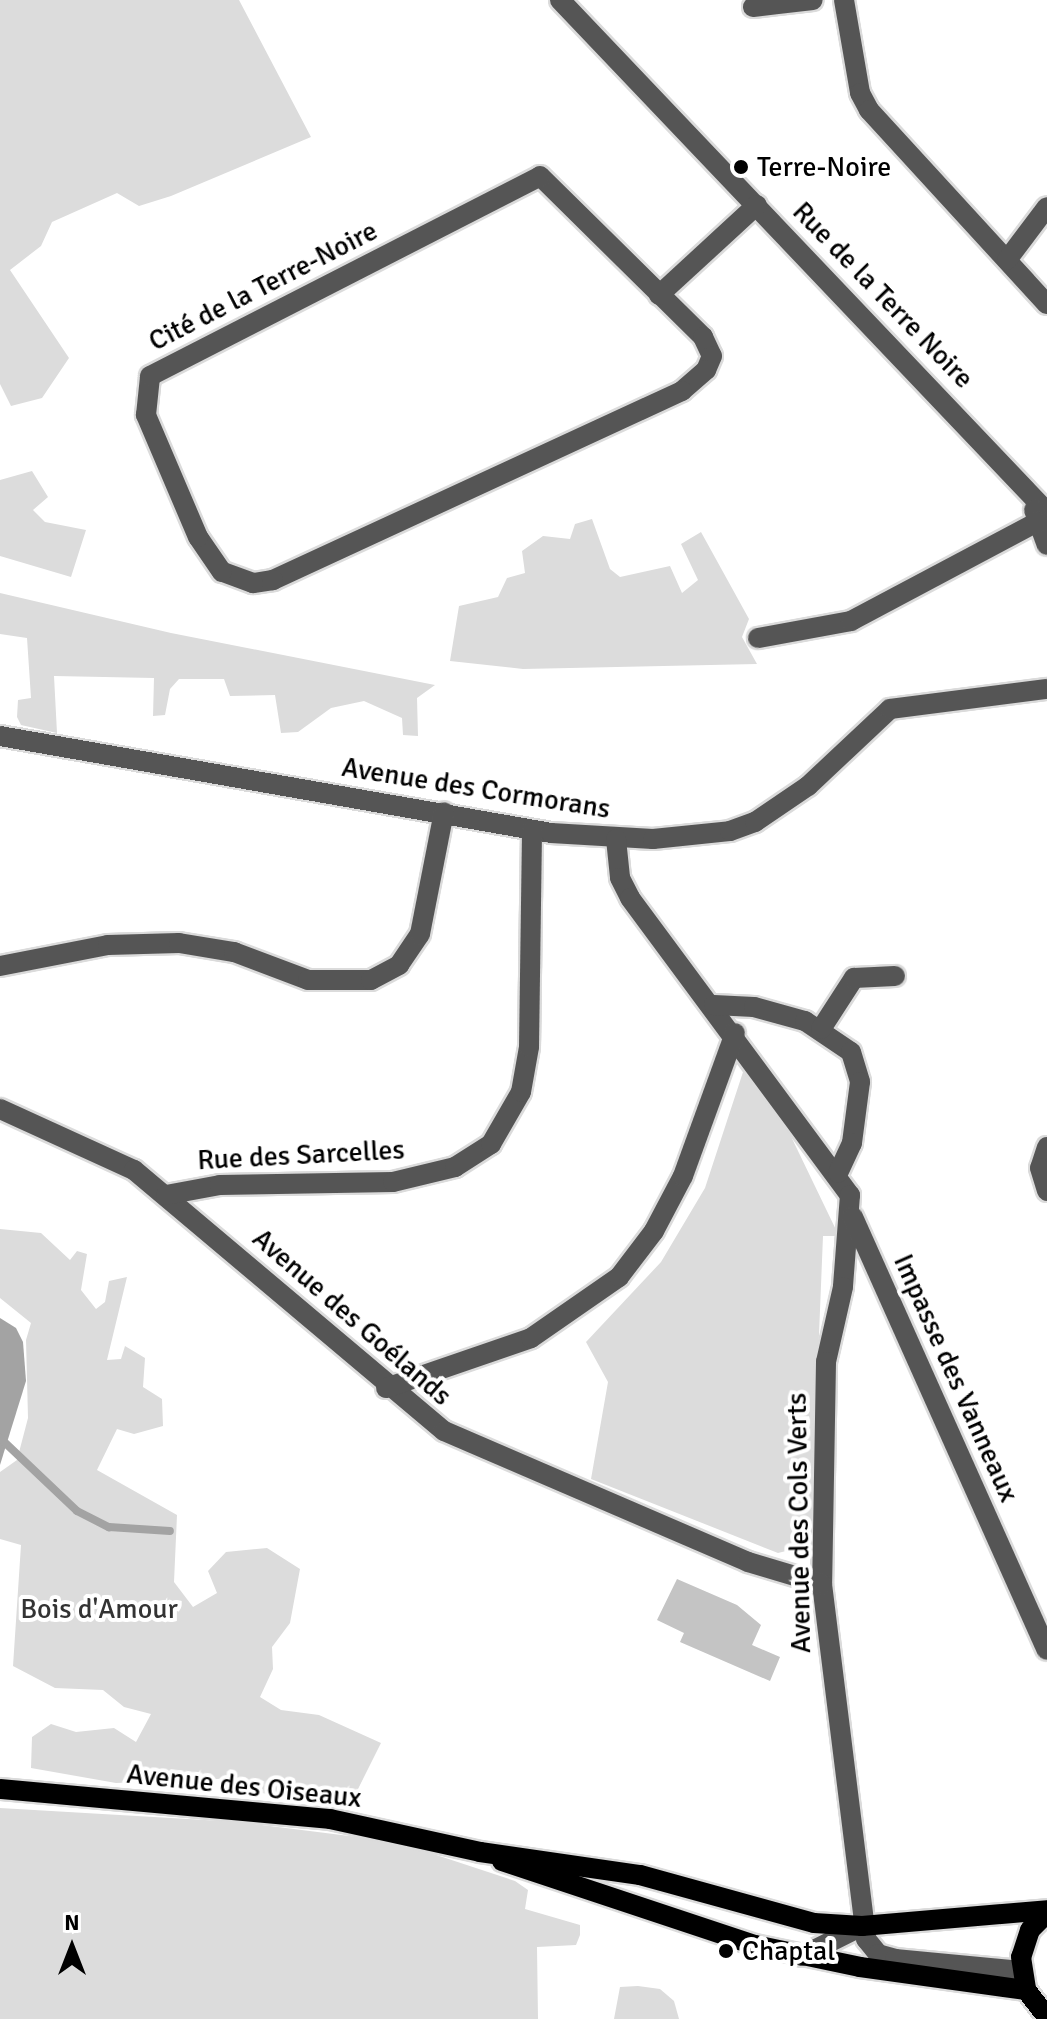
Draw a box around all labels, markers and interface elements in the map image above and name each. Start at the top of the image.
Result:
place label: Terre-Noire [757,150,891,184]
marker: Terre-Noire [732,158,750,176]
street label: Rue de la Terre Noire [785,195,981,395]
street label: Cité de la Terre-Noire [143,214,383,358]
street label: Avenue des Cormorans [339,750,613,826]
street label: Rue des Sarcelles [196,1133,406,1177]
street label: Avenue des Goélands [246,1222,458,1412]
street label: Impasse des Vanneaux [886,1249,1026,1507]
street label: Avenue des Cols Verts [780,1392,818,1654]
park label: Bois d'Amour [20,1592,178,1626]
street label: Avenue des Oiseaux [125,1757,363,1815]
north arrow [32,1907,112,1987]
text: N [64,1909,80,1936]
place label: Chaptal [742,1934,835,1968]
marker: Chaptal [717,1942,735,1960]

